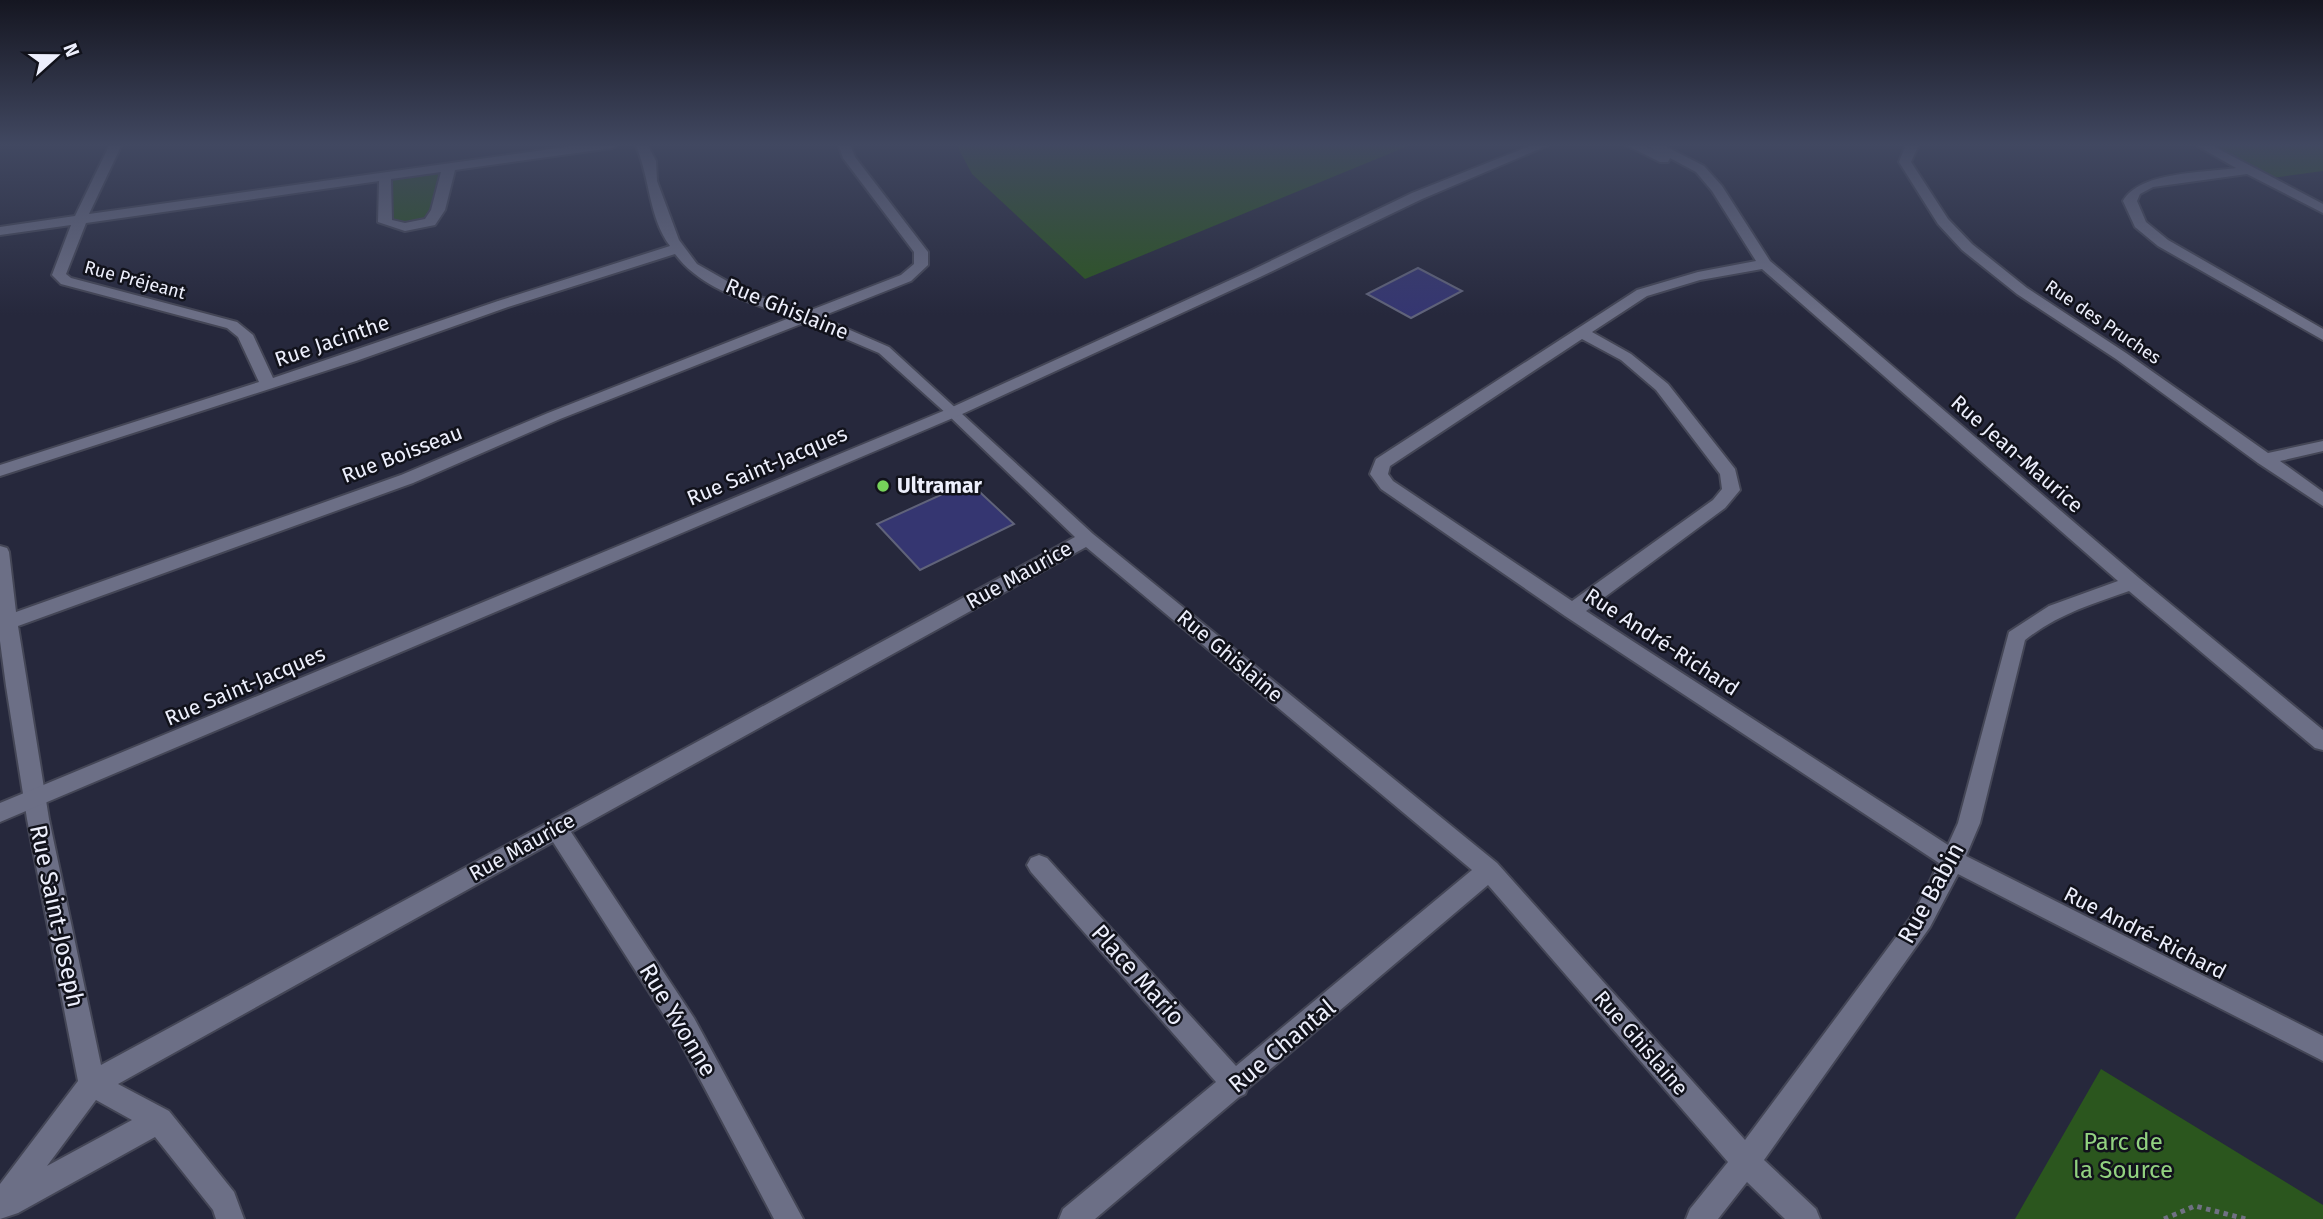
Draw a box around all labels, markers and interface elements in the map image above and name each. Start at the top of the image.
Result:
north arrow [21,21,91,91]
text: N [58,40,84,60]
street label: Rue Préjeant [82,256,188,304]
street label: Rue Ghislaine [722,273,852,345]
street label: Rue des Pruches [2041,275,2165,369]
street label: Rue Jacinthe [271,309,393,373]
street label: Rue Jean-Maurice [1946,389,2088,519]
street label: Rue Boisseau [338,419,466,489]
street label: Rue Saint-Jacques [683,420,851,511]
place label: Ultramar [897,473,982,499]
marker: Ultramar [875,478,891,494]
street label: Rue Maurice [962,535,1076,615]
street label: Rue André-Richard [1580,582,1744,702]
street label: Rue Ghislaine [1172,604,1288,708]
street label: Rue Saint-Jacques [161,640,329,731]
street label: Rue Maurice [465,807,579,887]
street label: Rue Saint-Joseph [24,822,90,1010]
street label: Rue Babin [1892,838,1970,948]
street label: Rue André-Richard [2060,881,2230,985]
street label: Place Mario [1085,919,1191,1031]
street label: Rue Yvonne [633,958,723,1082]
street label: Rue Ghislaine [1588,985,1694,1101]
street label: Rue Chantal [1223,993,1341,1099]
park label: Parc de la Source [2073,1128,2173,1184]

